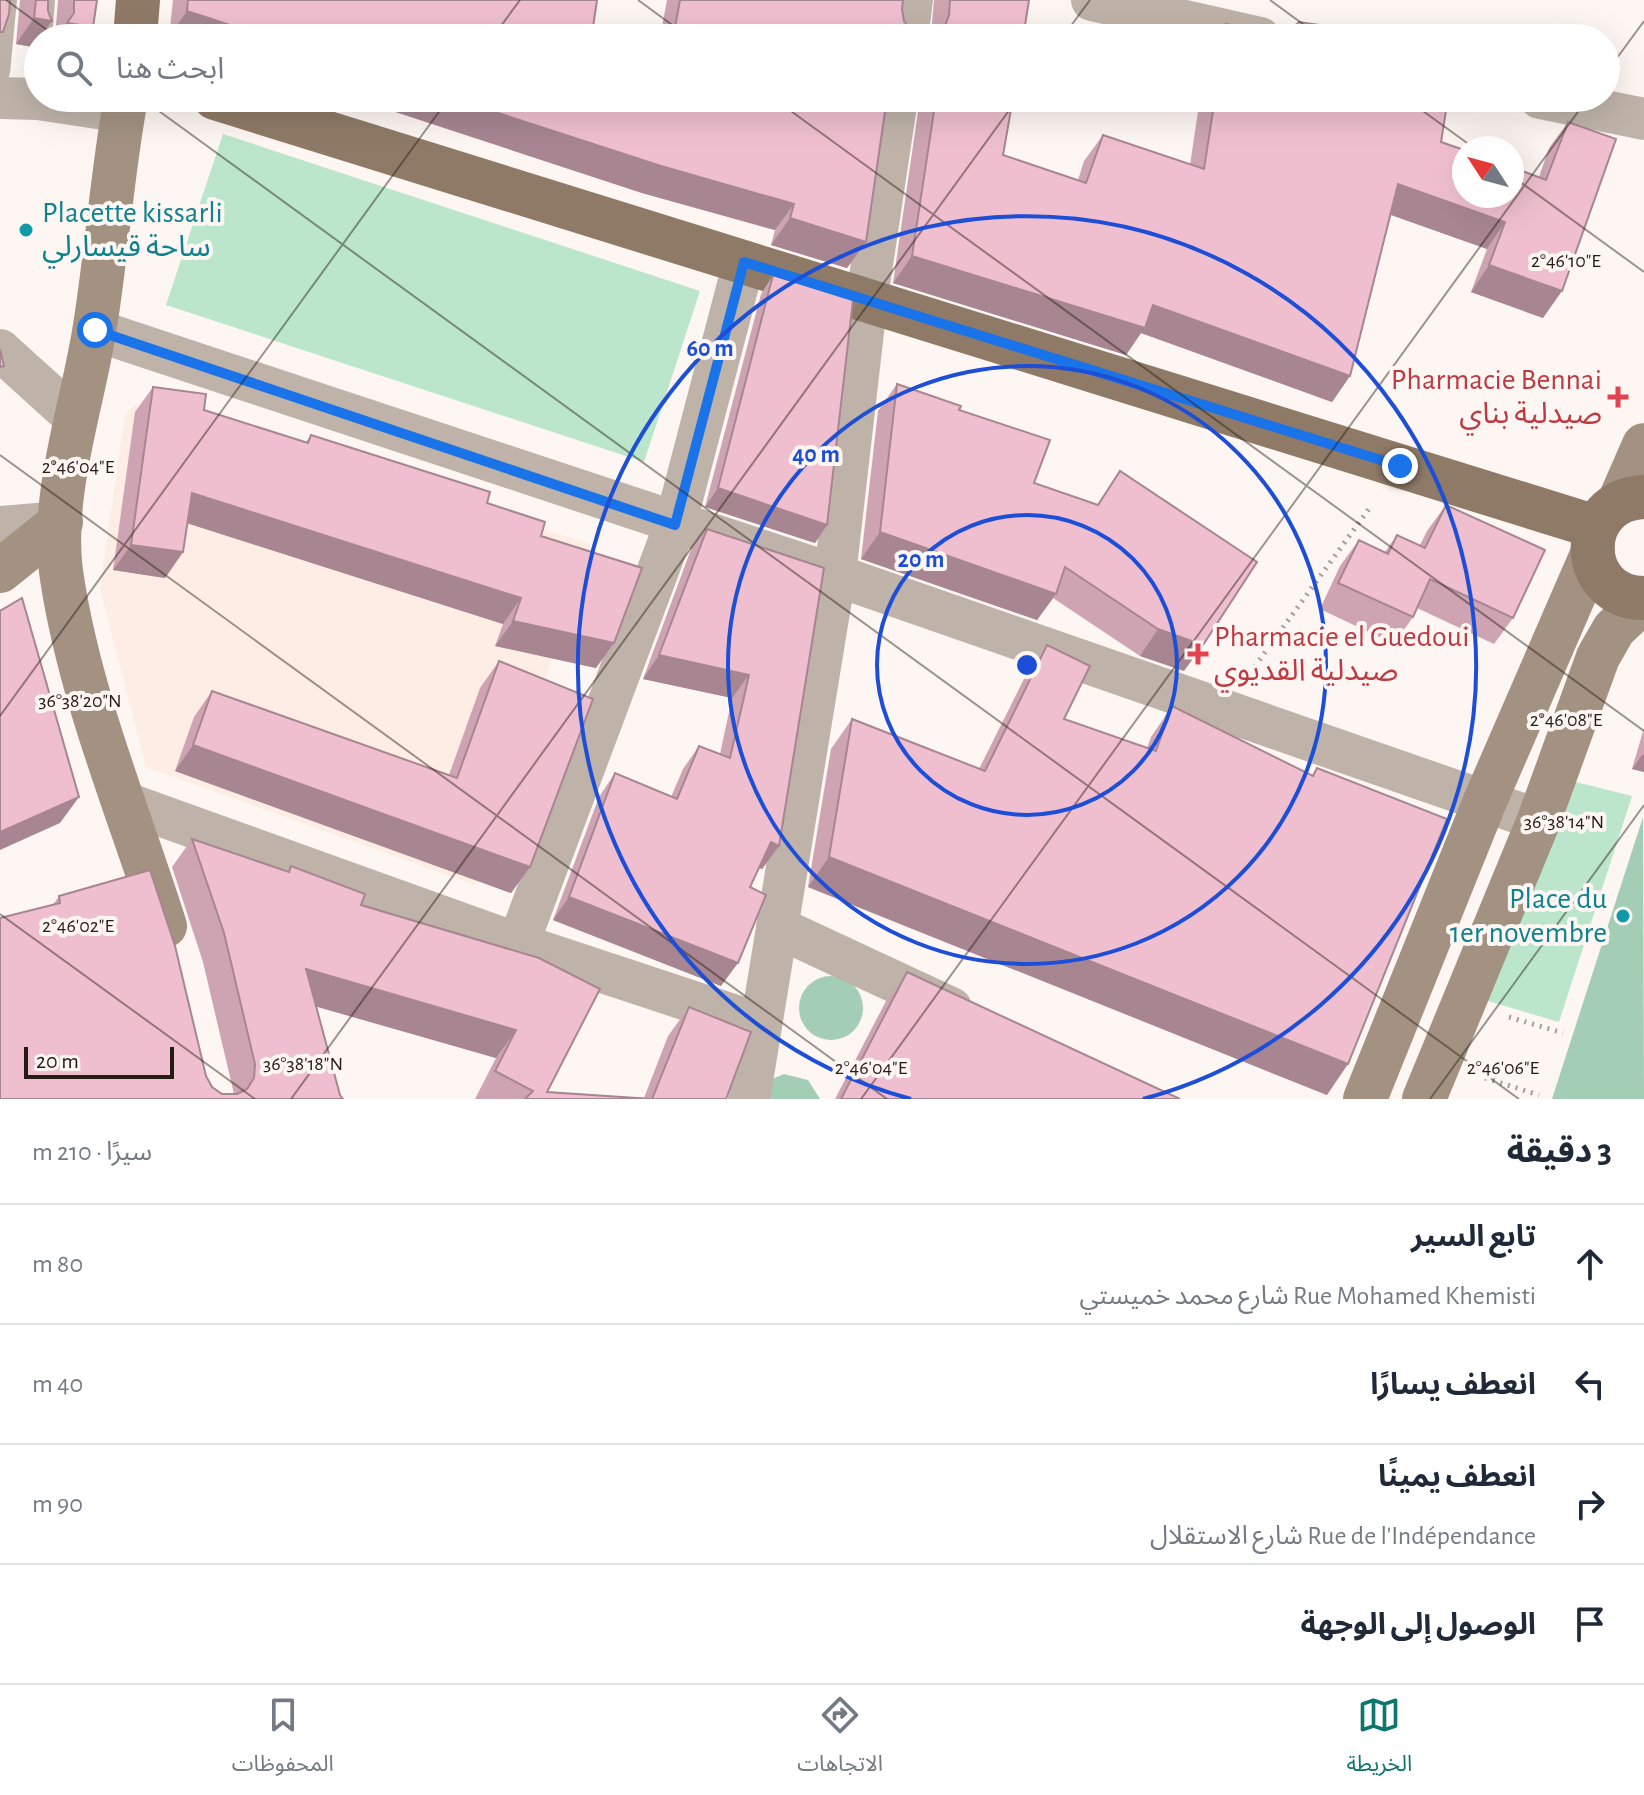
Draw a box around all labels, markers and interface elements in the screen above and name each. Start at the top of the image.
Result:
search box [24,24,1620,112]
icon: search [52,46,96,90]
text: ابحث هنا [116,54,224,84]
north arrow [1452,136,1524,208]
place label: Placette kissarli ساحة قيسارلي [42,198,223,269]
marker: Placette kissarli ساحة قيسارلي [17,221,35,239]
text: 2°46'10"E [1531,251,1601,271]
route start [77,312,113,348]
text: 60 m [686,337,734,361]
place label: Pharmacie Bennai صيدلية بناي [1391,365,1602,436]
marker: Pharmacie Bennai صيدلية بناي [1609,388,1627,406]
text: 40 m [792,443,840,467]
route end [1382,448,1418,484]
text: 2°46'04"E [42,457,115,477]
text: 20 m [898,548,944,572]
place label: Pharmacie el Guedoui صيدلية القديوي [1214,622,1469,693]
marker: Pharmacie el Guedoui صيدلية القديوي [1189,645,1207,663]
centre of rings [1013,651,1041,679]
text: 36°38'20"N [38,691,122,711]
text: 2°46'08"E [1530,710,1603,730]
text: 36°38'14"N [1524,812,1604,832]
place label: Place du 1er novembre [1450,884,1607,948]
marker: Place du 1er novembre [1614,907,1632,925]
text: 2°46'02"E [42,916,114,936]
scale bar [24,1043,174,1079]
text: 20 m [36,1050,79,1072]
text: 36°38'18"N [263,1054,343,1074]
text: 2°46'04"E [835,1058,908,1078]
text: 2°46'06"E [1467,1058,1540,1078]
text: 3 دقيقة [1507,1135,1612,1169]
text: سيرًا · 210 m [32,1139,152,1165]
text: تابع السير [1411,1222,1536,1252]
icon: ahead [1568,1242,1612,1286]
text: 80 m [32,1251,83,1277]
text: Rue Mohamed Khemisti شارع محمد خميستي [1079,1283,1536,1309]
icon: left [1568,1362,1612,1406]
text: انعطف يسارًا [1370,1370,1536,1400]
text: 40 m [32,1371,83,1397]
text: انعطف يمينًا [1378,1462,1536,1492]
icon: right [1568,1482,1612,1526]
text: 90 m [32,1491,83,1517]
text: Rue de l'Indépendance شارع الاستقلال [1150,1523,1536,1549]
icon: arrive [1568,1602,1612,1646]
text: الوصول إلى الوجهة [1300,1610,1536,1640]
tab: المحفوظات [232,1693,334,1787]
tab: الاتجاهات [797,1693,883,1787]
tab: الخريطة [1346,1693,1412,1787]

